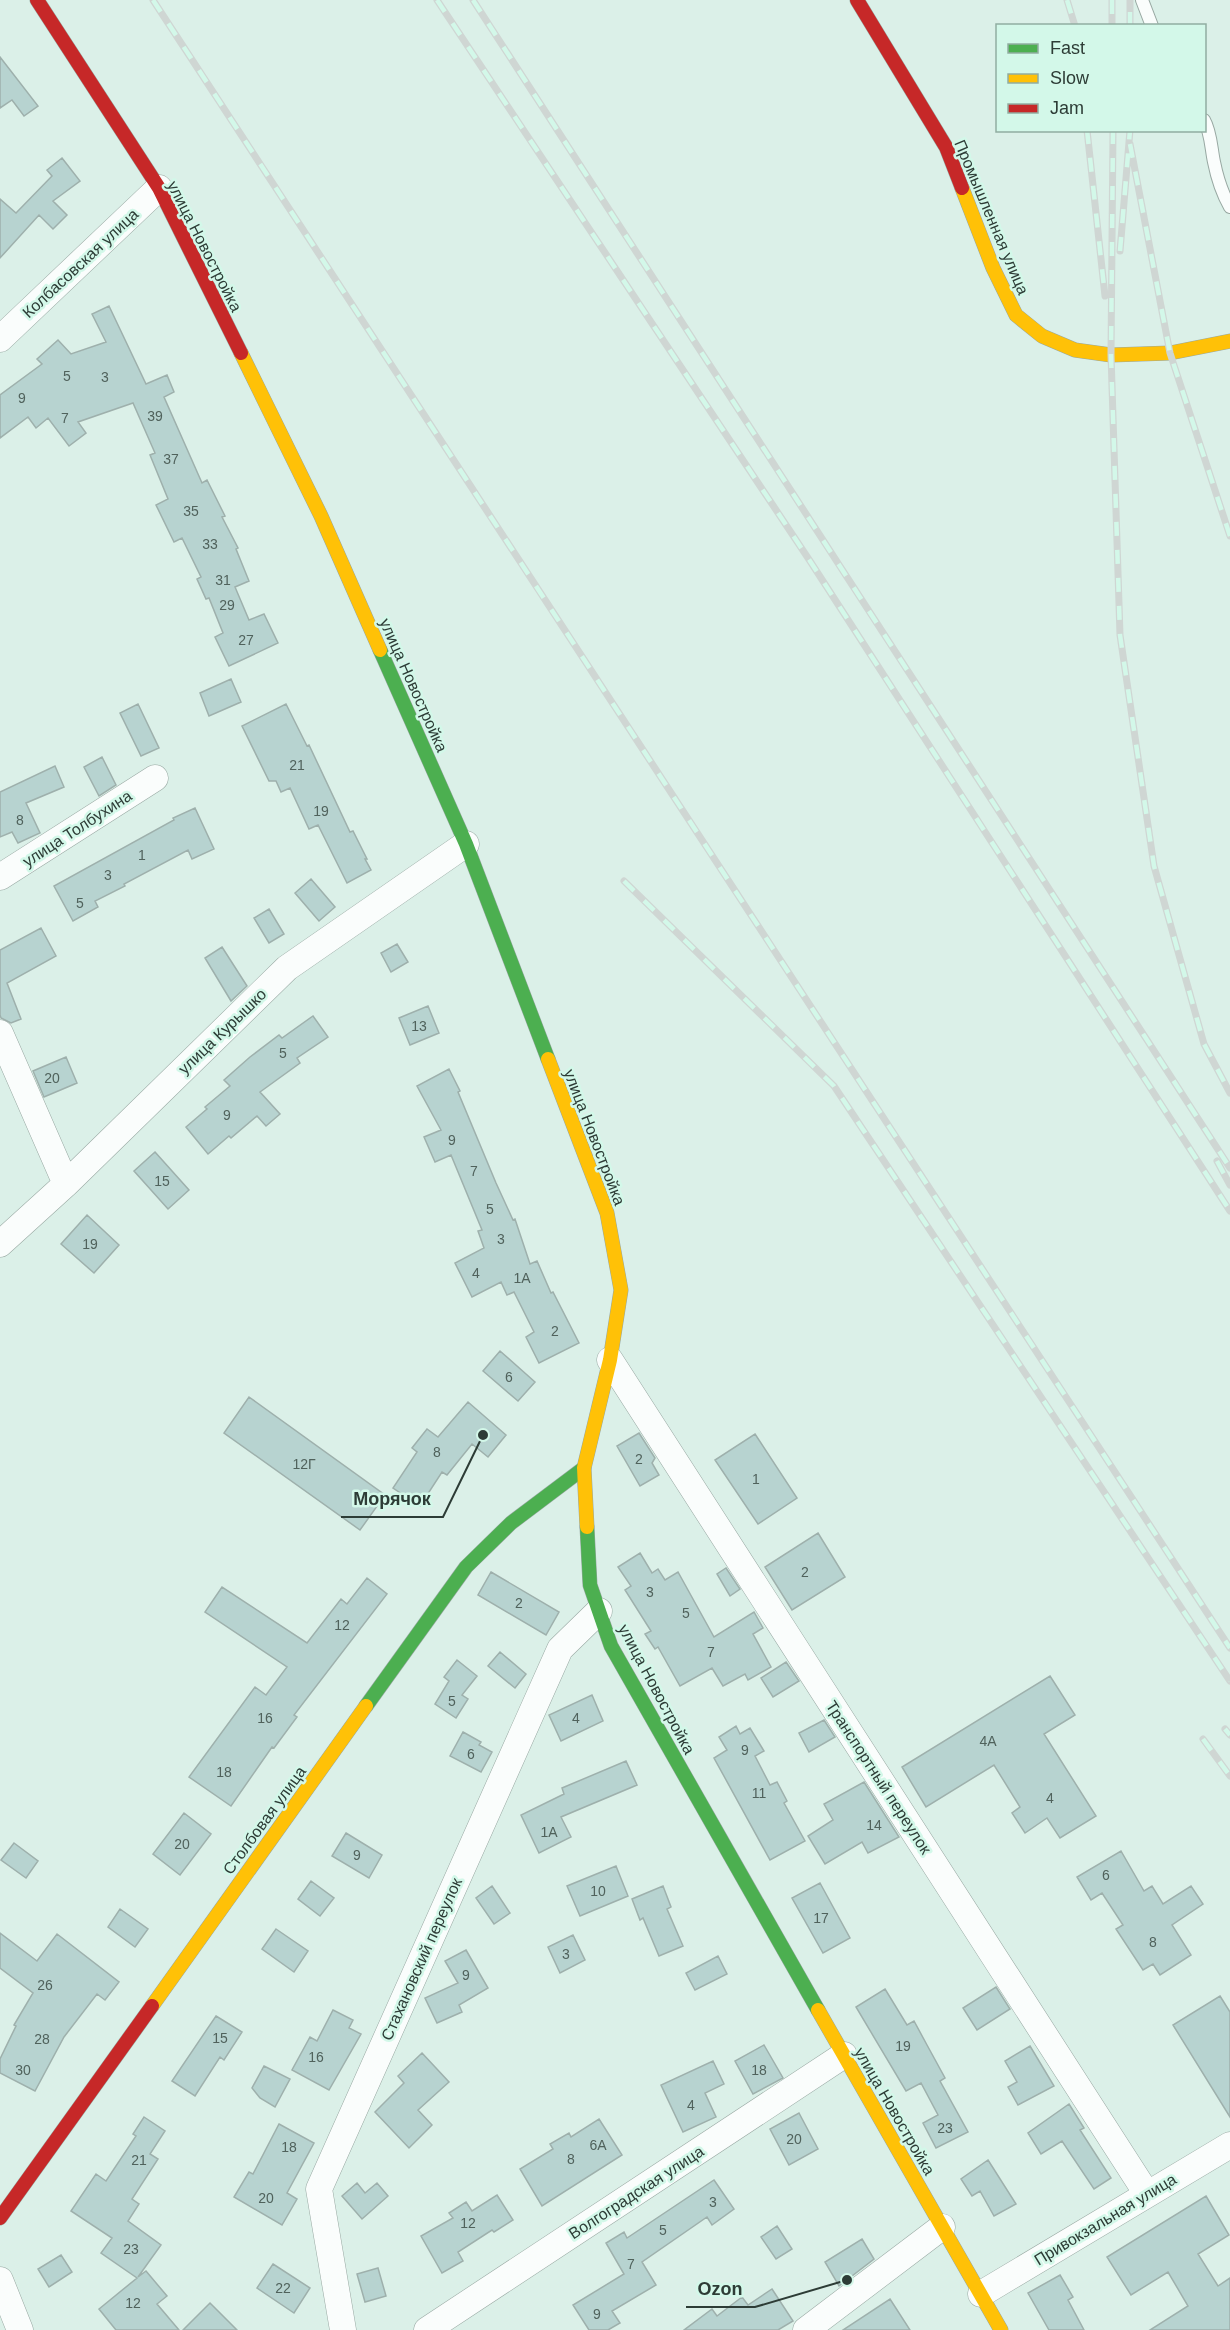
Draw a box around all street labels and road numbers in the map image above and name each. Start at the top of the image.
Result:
street label: Промышленная улица [951,137,1032,297]
street label: улица Новостройка [164,178,245,315]
street label: Колбасовская улица [19,205,142,321]
street label: улица Новостройка [376,616,451,755]
street label: улица Толбухина [20,787,135,870]
street label: улица Курышко [175,985,270,1077]
street label: улица Новостройка [561,1067,628,1208]
street label: улица Новостройка [615,1621,698,1757]
street label: Транспортный переулок [823,1698,935,1858]
street label: Столбовая улица [220,1763,309,1877]
street label: Стахановский переулок [378,1874,465,2043]
street label: улица Новостройка [851,2044,938,2178]
street label: Волгоградская улица [566,2142,707,2242]
street label: Привокзальная улица [1031,2170,1179,2269]

